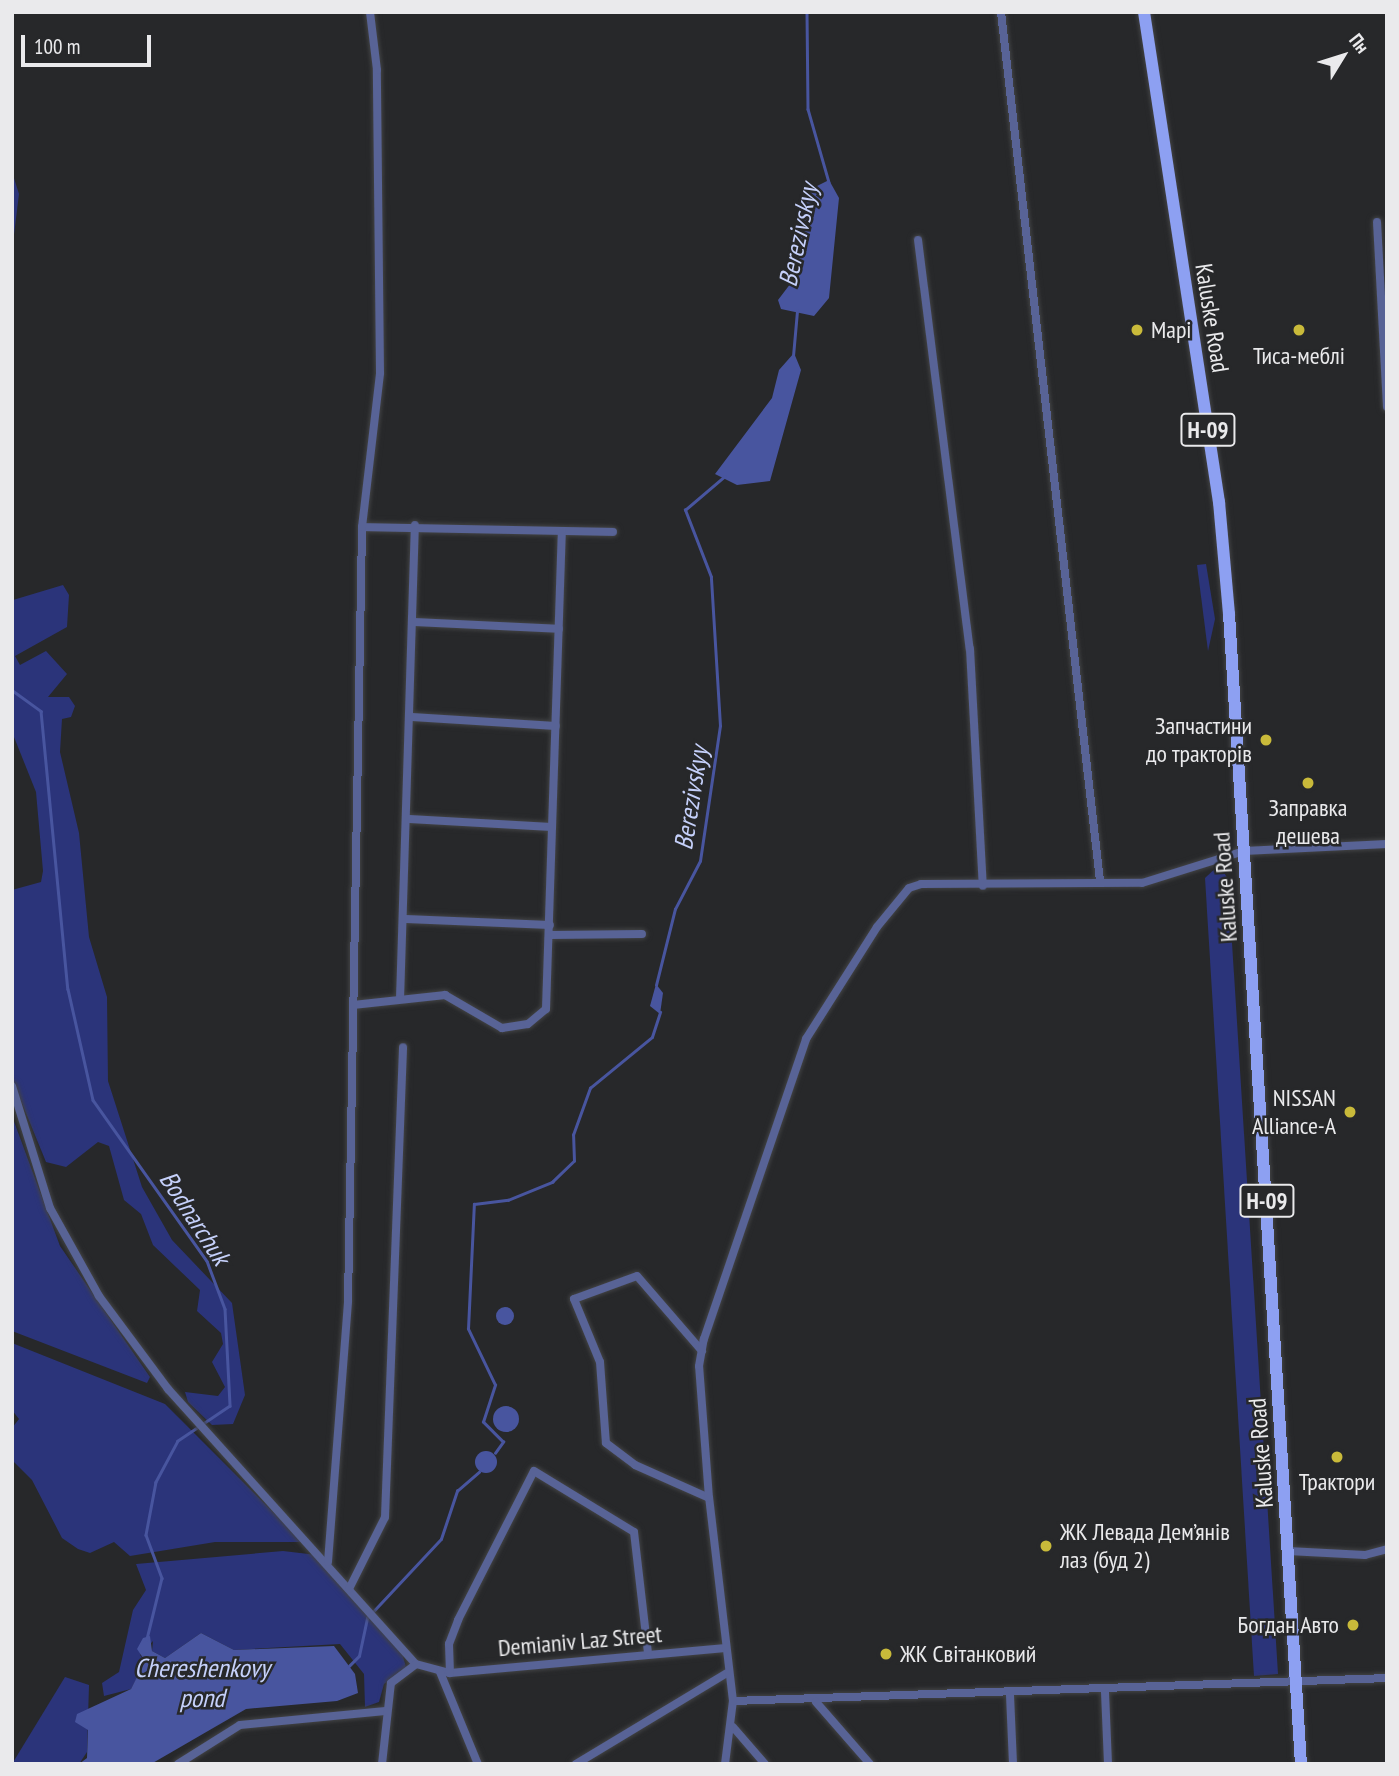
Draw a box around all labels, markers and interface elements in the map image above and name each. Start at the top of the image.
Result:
scale bar [24,21,154,65]
north arrow [1308,21,1378,91]
text: Пн [1344,28,1375,58]
text: 100 m [34,33,80,60]
water label: Berezivskyy [772,181,824,289]
street label: Kaluske Road [1189,261,1235,375]
place label: Марі [1151,316,1192,344]
marker: Марі [1129,322,1145,338]
marker: Тиса-меблі [1291,322,1307,338]
place label: Тиса-меблі [1253,342,1345,370]
road number: Н-09 [1180,410,1236,450]
place label: Запчастини до тракторів [1146,712,1252,768]
marker: Запчастини до тракторів [1258,732,1274,748]
water label: Berezivskyy [667,744,715,852]
marker: Заправка дешева [1300,775,1316,791]
place label: Заправка дешева [1269,794,1347,850]
street label: Kaluske Road [1207,831,1243,943]
place label: NISSAN Alliance-A [1252,1084,1336,1140]
marker: NISSAN Alliance-A [1342,1104,1358,1120]
water label: Bodnarchuk [153,1165,237,1271]
road number: Н-09 [1239,1182,1295,1220]
street label: Kaluske Road [1243,1397,1279,1509]
marker: Трактори [1329,1449,1345,1465]
place label: Трактори [1299,1468,1375,1496]
place label: ЖК Левада Дем’янів лаз (буд 2) [1060,1518,1230,1574]
marker: ЖК Левада Дем’янів лаз (буд 2) [1038,1538,1054,1554]
place label: Богдан Авто [1237,1611,1339,1639]
marker: Богдан Авто [1345,1617,1361,1633]
street label: Demianiv Laz Street [496,1619,664,1663]
place label: ЖК Світанковий [900,1640,1036,1668]
marker: ЖК Світанковий [878,1646,894,1662]
water label: Chereshenkovy pond [134,1652,270,1714]

